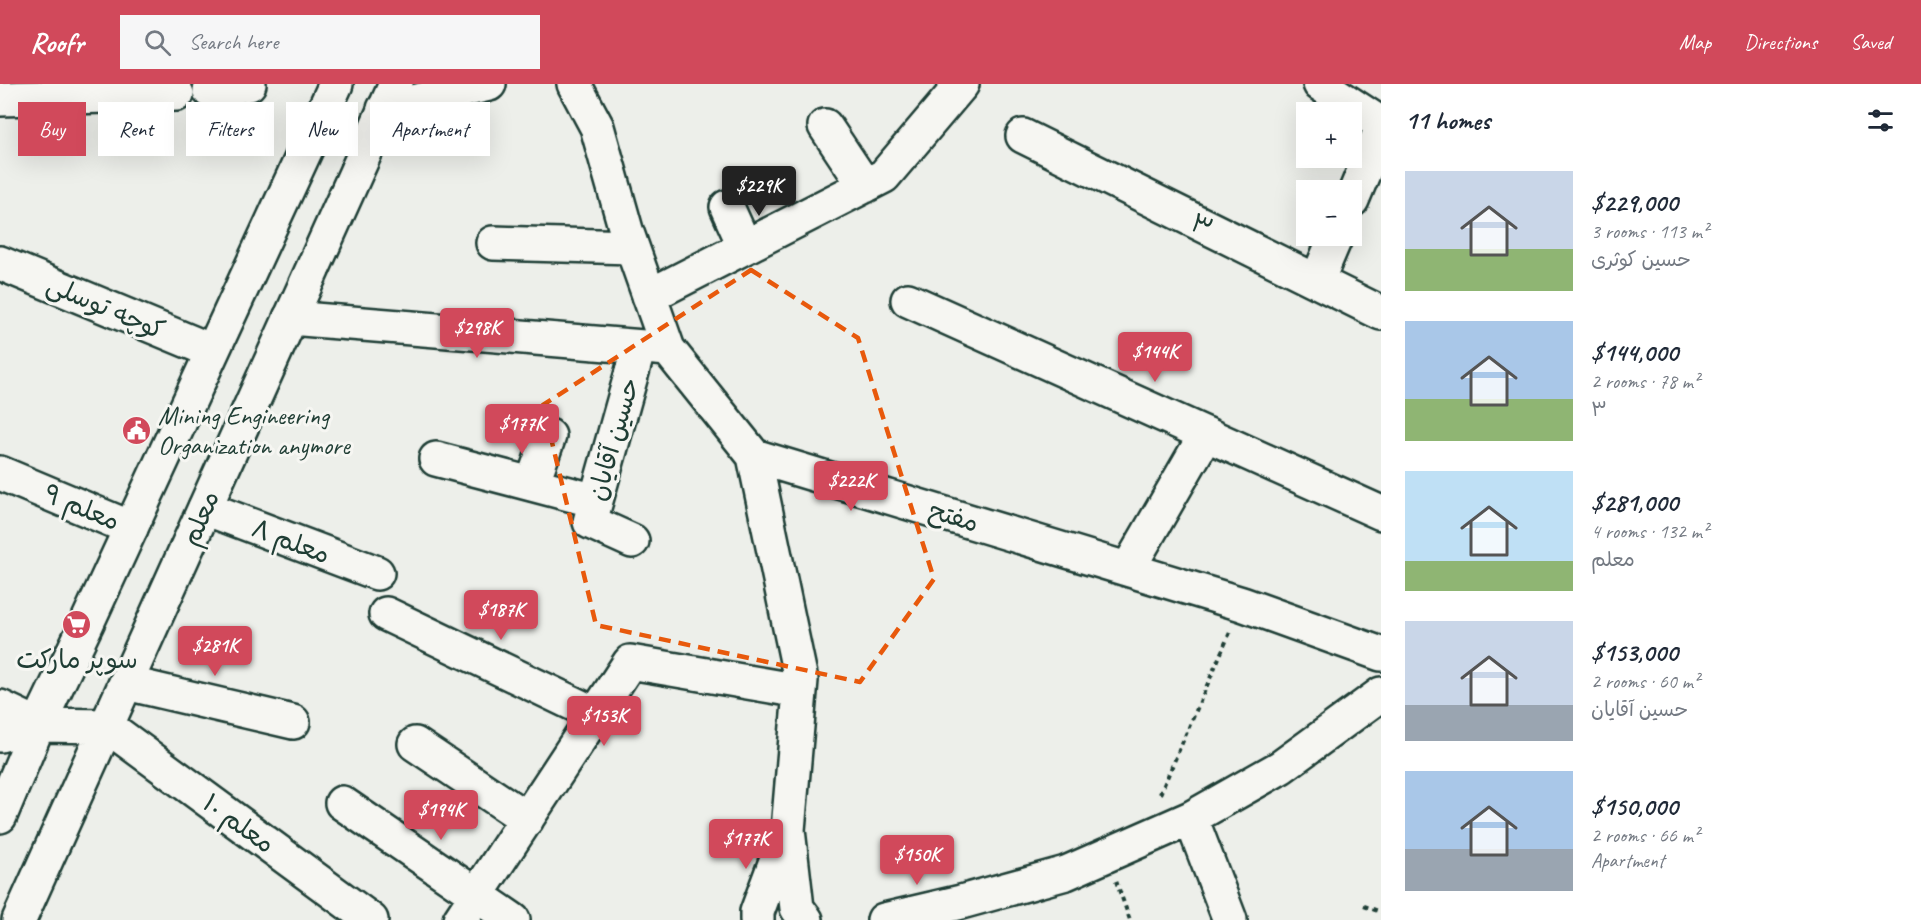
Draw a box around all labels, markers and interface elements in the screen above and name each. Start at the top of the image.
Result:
search box [120,15,540,69]
text: Roofr [30,25,84,60]
icon: search [141,26,174,59]
text: Search here [189,28,278,56]
text: Map [1679,29,1711,55]
text: Directions [1744,29,1817,55]
text: Saved [1850,29,1891,55]
chip: Buy [18,102,86,156]
chip: Rent [98,102,174,156]
chip: Filters [186,102,274,156]
chip: New [286,102,358,156]
chip: Apartment [370,102,490,156]
map controls [1296,102,1362,246]
button: + [1296,102,1362,168]
text: 11 homes [1405,104,1490,137]
icon: filters [1864,104,1897,137]
pin: $229K [717,166,801,217]
text: $229K [736,173,782,198]
button: − [1296,180,1362,246]
text: $229,000 [1591,186,1678,219]
icon: home [1453,195,1525,267]
street label: ۳ [1185,206,1219,245]
text: 3 rooms · 113 m² [1591,219,1708,244]
text: حسین کوثری [1591,247,1691,272]
street label: کوچه توسلی [42,268,170,347]
pin: $298K [435,308,519,359]
text: $298K [454,315,500,340]
pin: $144K [1113,332,1197,383]
text: $144,000 [1591,336,1678,369]
text: $144K [1132,339,1178,364]
icon: home [1453,345,1525,417]
text: 2 rooms · 78 m² [1591,369,1699,394]
street label: حسین آقایان [580,374,647,504]
text: ۳ [1591,397,1607,422]
place label: Mining Engineering Organization anymore [158,399,351,462]
pin: $177K [480,404,564,455]
text: $177K [499,411,545,436]
public building icon: Mining Engineering Organization anymore [121,414,153,446]
pin: $222K [809,461,893,512]
text: $222K [828,468,874,493]
street label: معلم ۹ [38,477,125,541]
street label: معلم [174,485,230,552]
text: $281,000 [1591,486,1678,519]
street label: مفتح [925,493,983,541]
icon: home [1453,495,1525,567]
street label: معلم ۸ [246,511,335,574]
text: 4 rooms · 132 m² [1591,519,1708,544]
text: معلم [1591,547,1635,572]
pin: $187K [459,590,543,641]
text: $187K [478,597,524,622]
supermarket icon: سوپر مارکت [61,609,93,641]
pin: $281K [173,626,257,677]
text: $281K [192,633,238,658]
text: $153,000 [1591,636,1678,669]
place label: سوپر مارکت [16,643,138,676]
icon: home [1453,645,1525,717]
text: 2 rooms · 60 m² [1591,669,1699,694]
pin: $153K [562,696,646,747]
text: حسین آقایان [1591,697,1688,722]
text: $153K [581,703,627,728]
street label: معلم ۱۰ [194,786,281,863]
pin: $194K [399,790,483,841]
text: $150,000 [1591,790,1678,823]
icon: home [1453,795,1525,867]
text: $194K [418,797,464,822]
pin: $177K [704,819,788,870]
text: 2 rooms · 66 m² [1591,823,1699,848]
text: $177K [723,826,769,851]
pin: $150K [875,835,959,886]
text: $150K [894,842,940,867]
text: Apartment [1591,848,1664,873]

